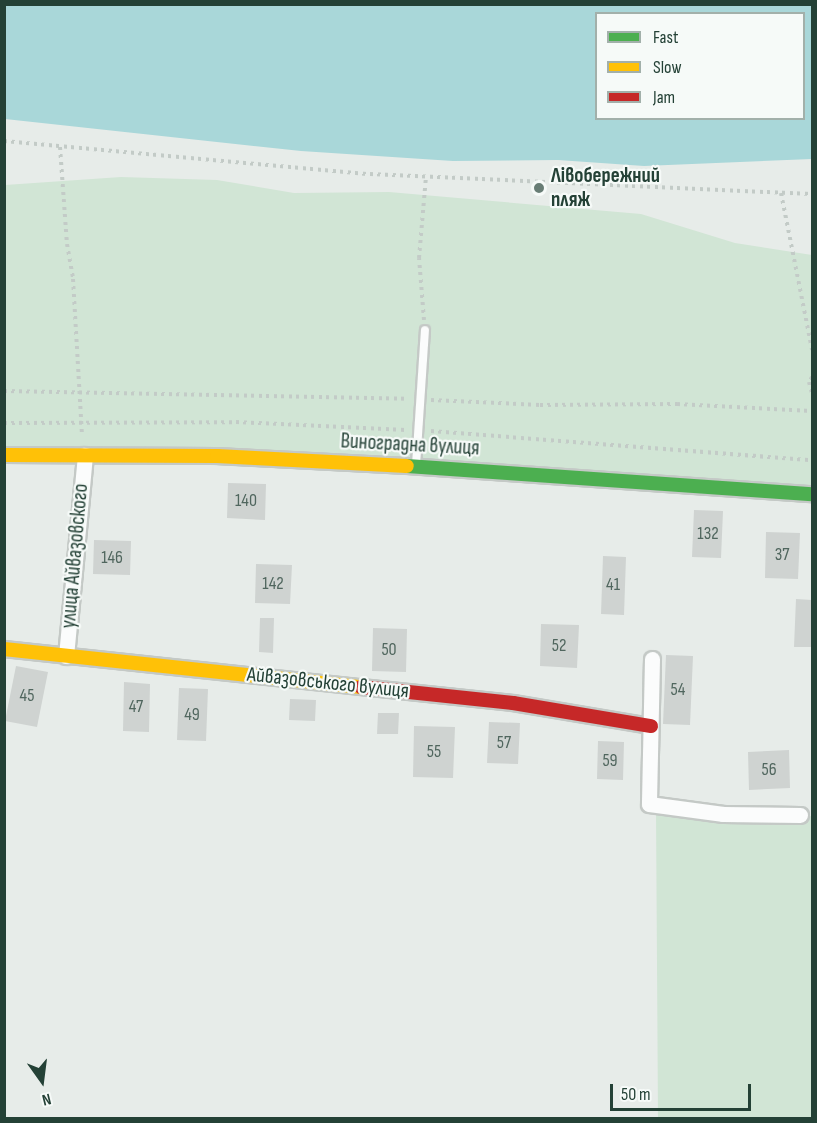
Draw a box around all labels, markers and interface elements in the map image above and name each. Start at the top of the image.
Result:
legend [595,12,805,120]
text: Fast [653,27,678,48]
text: Slow [653,57,682,78]
text: Jam [653,87,675,108]
place label: Лівобережний пляж [551,163,660,213]
marker: Лівобережний пляж [532,181,546,195]
street label: Виноградна вулиця [340,429,480,461]
street label: улица Айвазовского [56,483,94,629]
house number: 140 [235,490,257,512]
house number: 132 [697,523,719,545]
house number: 37 [775,544,789,566]
house number: 146 [101,547,123,569]
house number: 142 [262,573,284,595]
house number: 41 [606,574,620,596]
house number: 52 [552,635,566,657]
house number: 50 [381,639,397,661]
street label: Айвазовського вулиця [246,662,410,704]
house number: 54 [671,679,685,701]
house number: 45 [20,685,34,707]
house number: 47 [129,696,143,718]
house number: 49 [184,704,200,726]
house number: 57 [497,732,511,754]
house number: 55 [427,741,441,763]
house number: 59 [602,750,618,772]
house number: 56 [761,759,777,781]
north arrow [12,1051,72,1111]
scale bar [613,1072,754,1110]
text: 50 m [621,1084,651,1105]
text: N [40,1089,53,1109]

